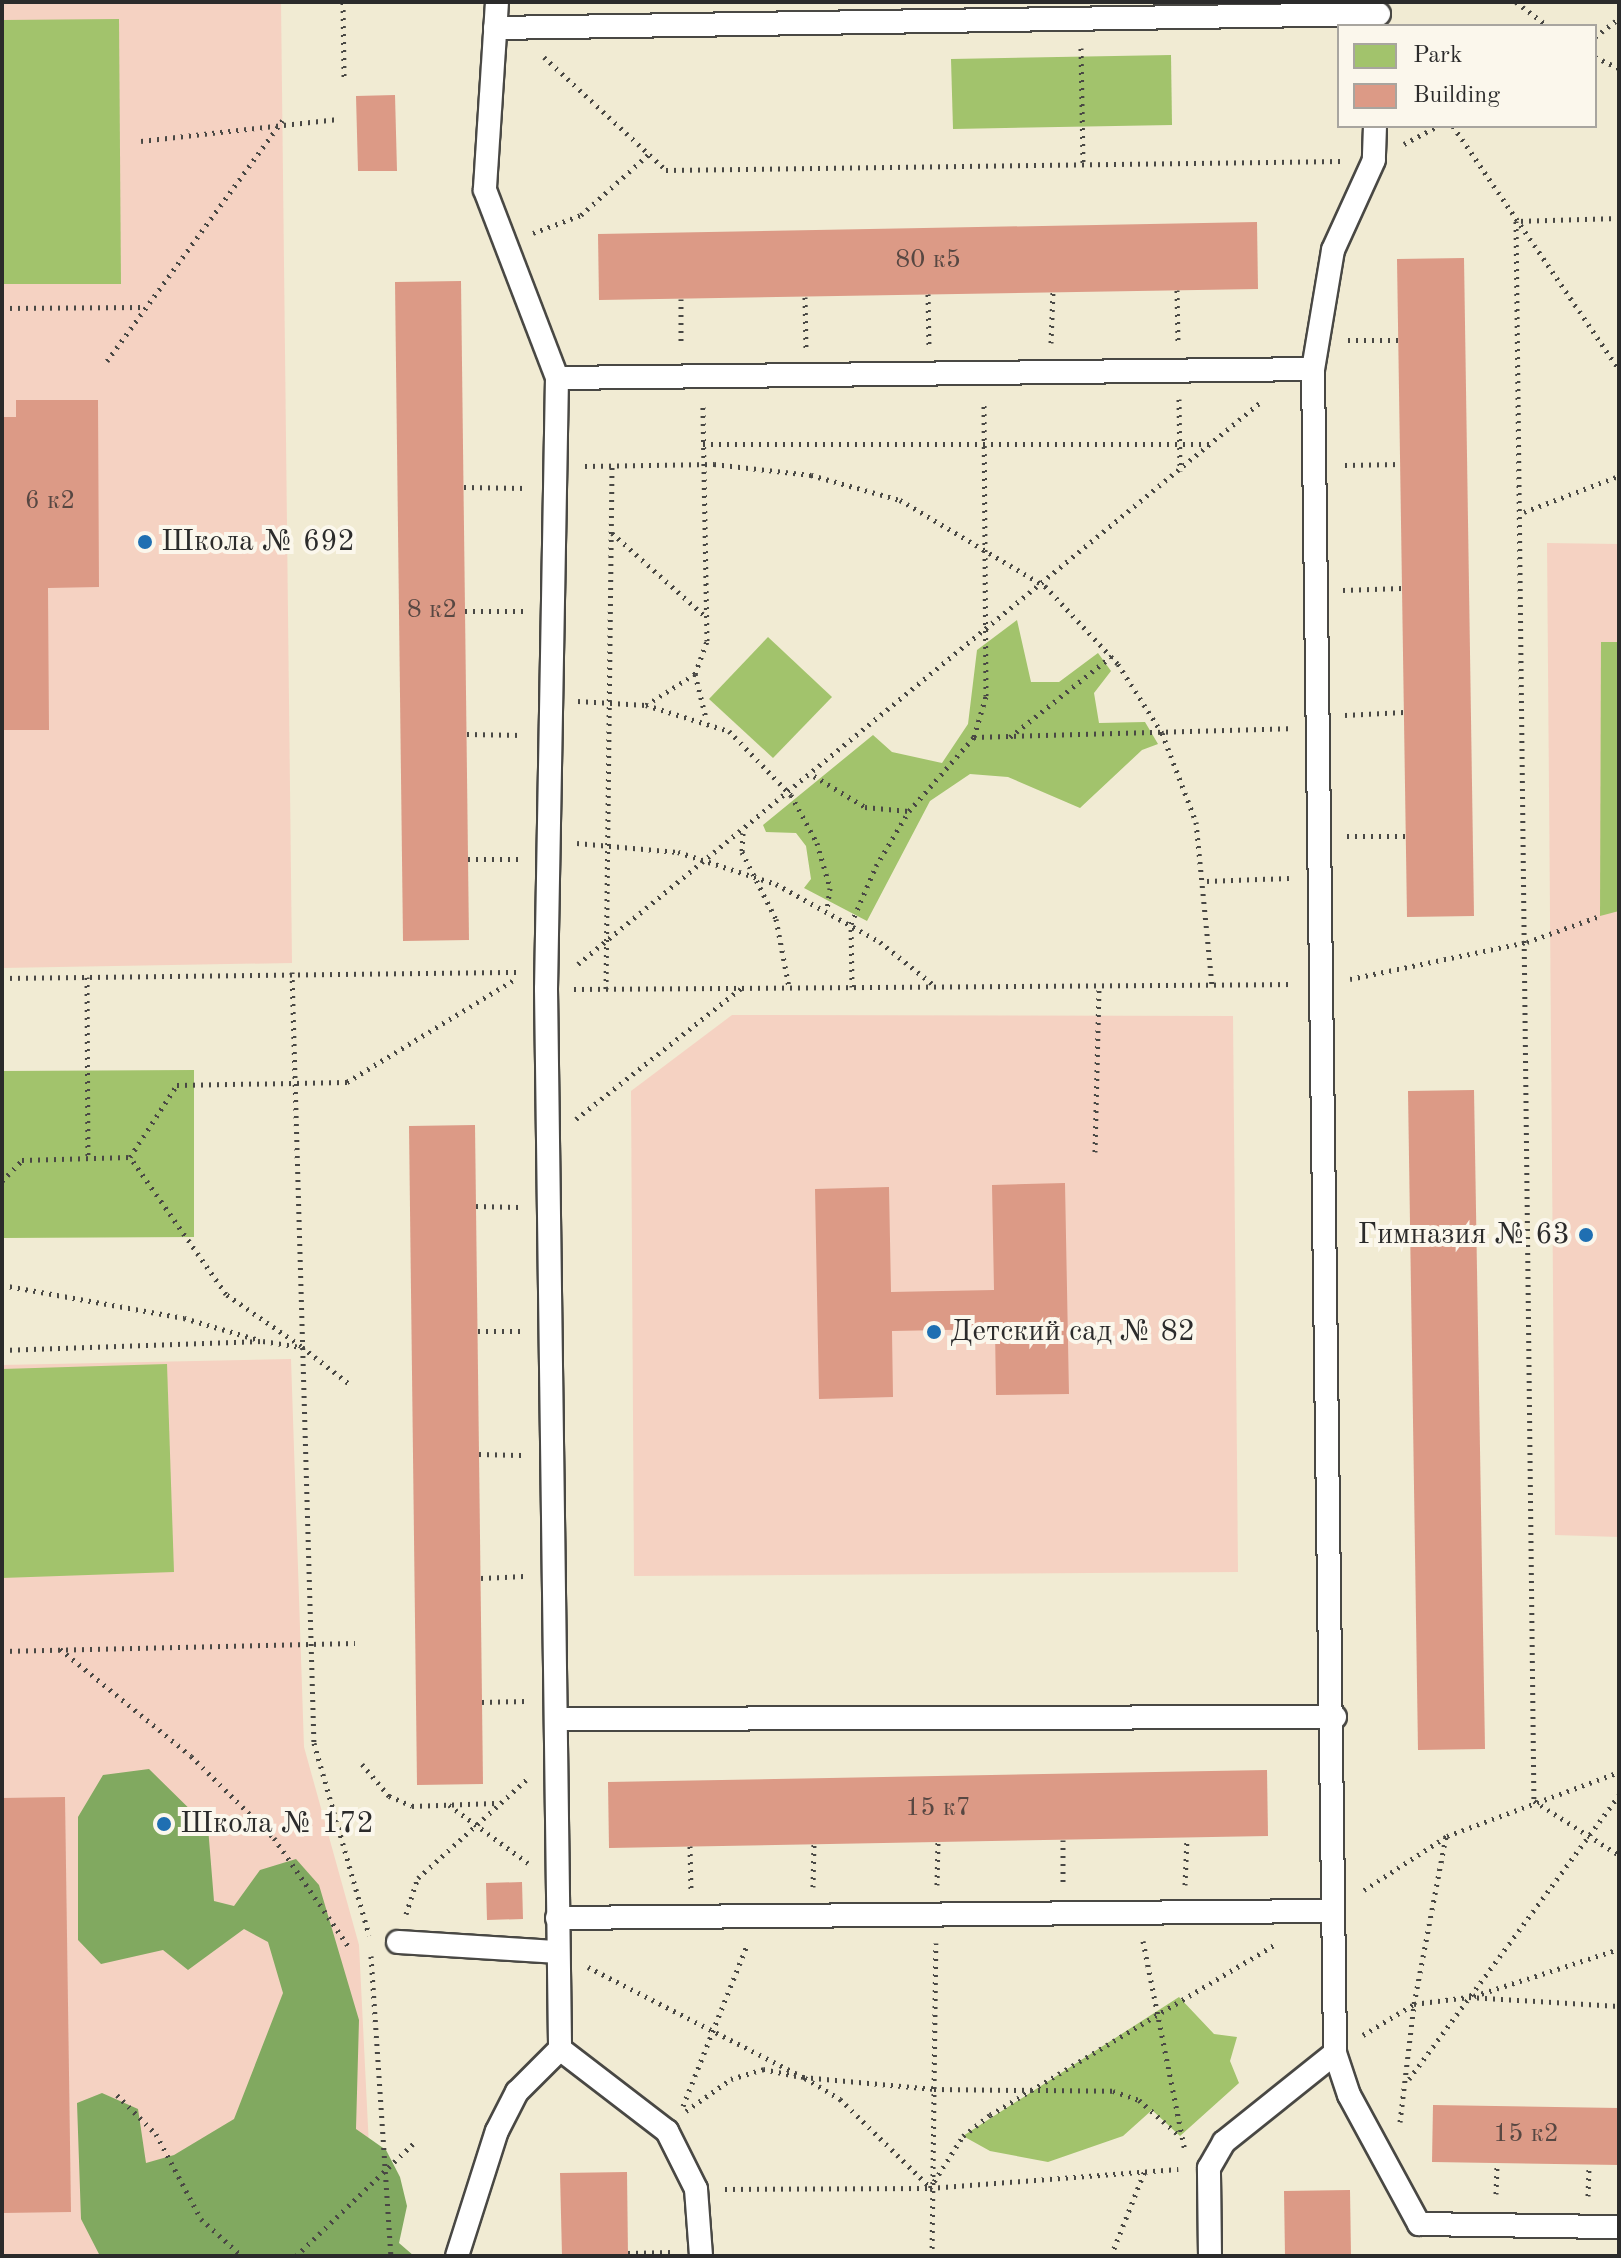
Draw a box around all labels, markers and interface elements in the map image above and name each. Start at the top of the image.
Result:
legend [1337,24,1597,128]
text: Park [1413,44,1462,68]
text: Building [1413,84,1500,108]
house number: 80 к5 [895,245,961,277]
house number: 6 к2 [25,486,75,518]
place label: Школа № 692 [161,524,355,560]
marker: Школа № 692 [136,533,154,551]
house number: 8 к2 [407,595,457,627]
place label: Гимназия № 63 [1357,1217,1570,1253]
marker: Гимназия № 63 [1577,1226,1595,1244]
place label: Детский сад № 82 [950,1314,1195,1350]
marker: Детский сад № 82 [925,1323,943,1341]
house number: 15 к7 [905,1793,971,1825]
place label: Школа № 172 [180,1806,374,1842]
marker: Школа № 172 [155,1815,173,1833]
house number: 15 к2 [1493,2119,1559,2151]

